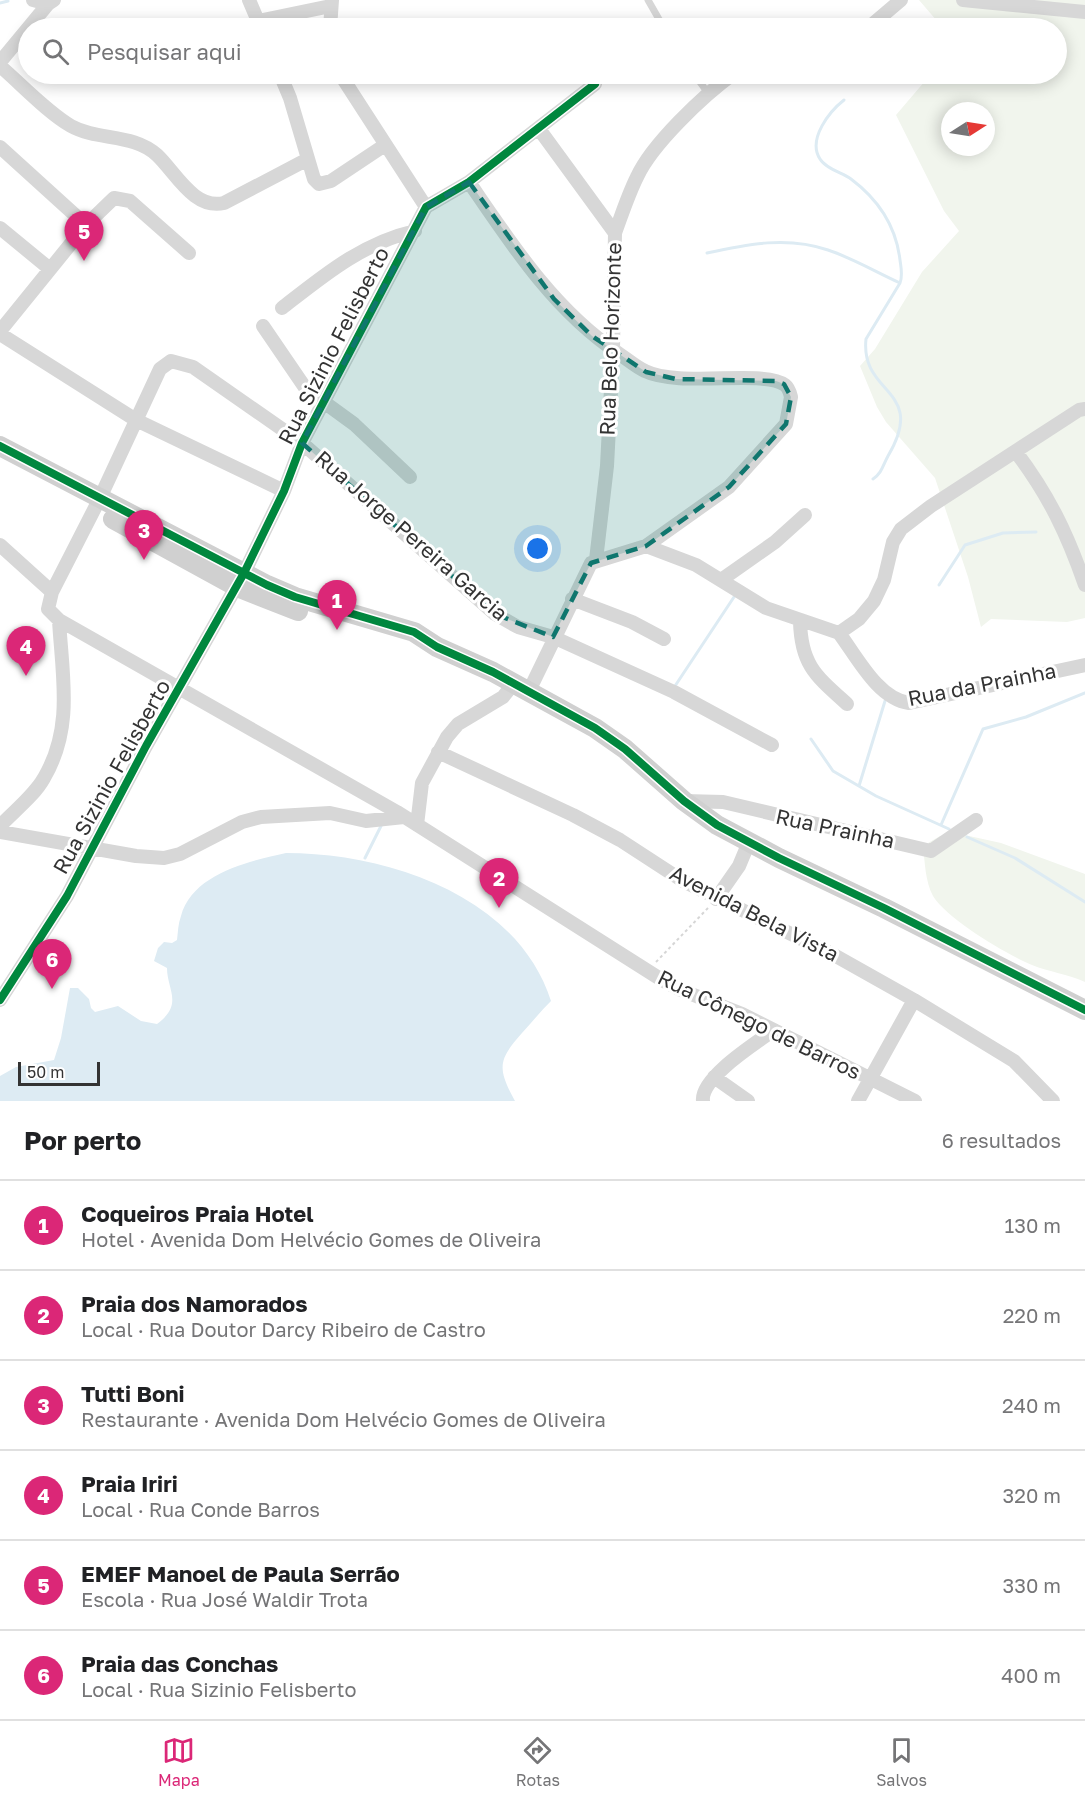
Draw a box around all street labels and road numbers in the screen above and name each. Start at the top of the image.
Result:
street label: Rua Sizinio Felisberto [272,242,394,449]
street label: Rua Belo Horizonte [594,242,626,436]
street label: Rua Jorge Pereira Garcia [310,445,513,626]
street label: Rua da Prainha [905,657,1058,711]
street label: Rua Sizinio Felisberto [47,675,175,878]
street label: Rua Prainha [774,803,897,853]
street label: Avenida Bela Vista [666,859,843,967]
street label: Rua Cônego de Barros [654,964,865,1085]

